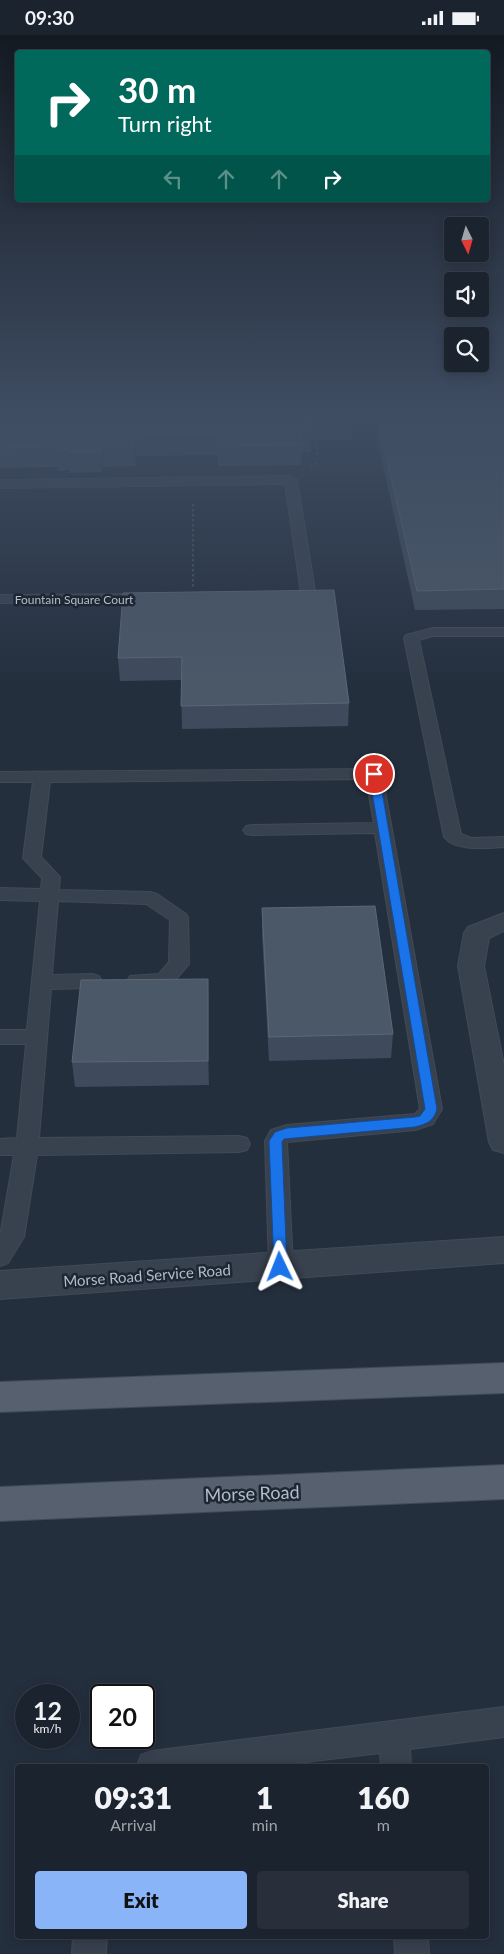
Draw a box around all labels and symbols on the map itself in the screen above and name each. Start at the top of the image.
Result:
north arrow [444,217,489,263]
street label: Fountain Square Court [15,592,134,607]
pin [353,753,395,795]
position arrow [253,1240,305,1292]
street label: Morse Road Service Road [63,1260,231,1290]
street label: Morse Road [204,1480,300,1506]
speed limit sign: 20 [90,1684,155,1749]

